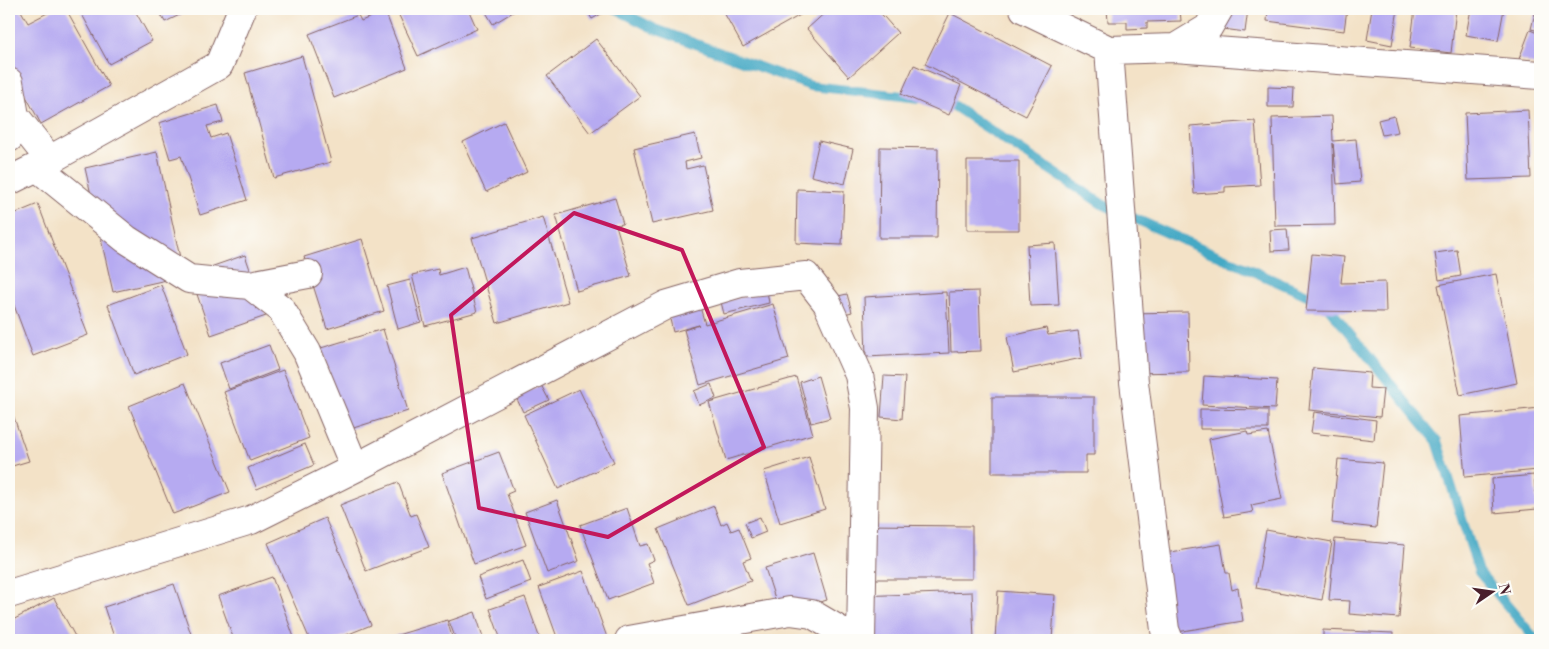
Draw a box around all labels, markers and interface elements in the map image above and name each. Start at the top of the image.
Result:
north arrow [1466,566,1516,616]
text: N [1494,582,1514,597]

